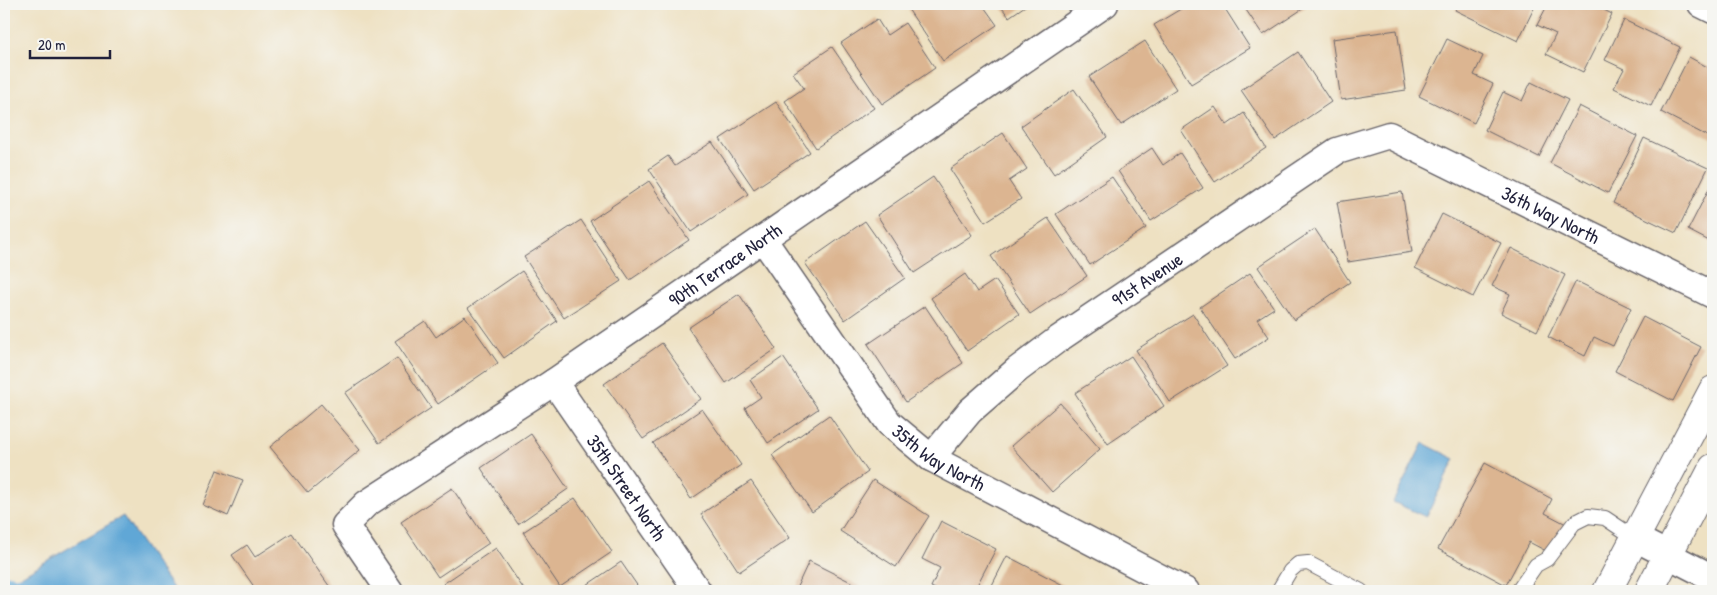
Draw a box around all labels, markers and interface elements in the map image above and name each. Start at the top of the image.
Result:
scale bar [30,28,110,60]
text: 20 m [38,34,65,55]
street label: 36th Way North [1497,180,1604,250]
street label: 90th Terrace North [663,217,787,313]
street label: 91st Avenue [1106,246,1188,313]
street label: 35th Way North [887,418,990,497]
street label: 35th Street North [581,429,672,546]

